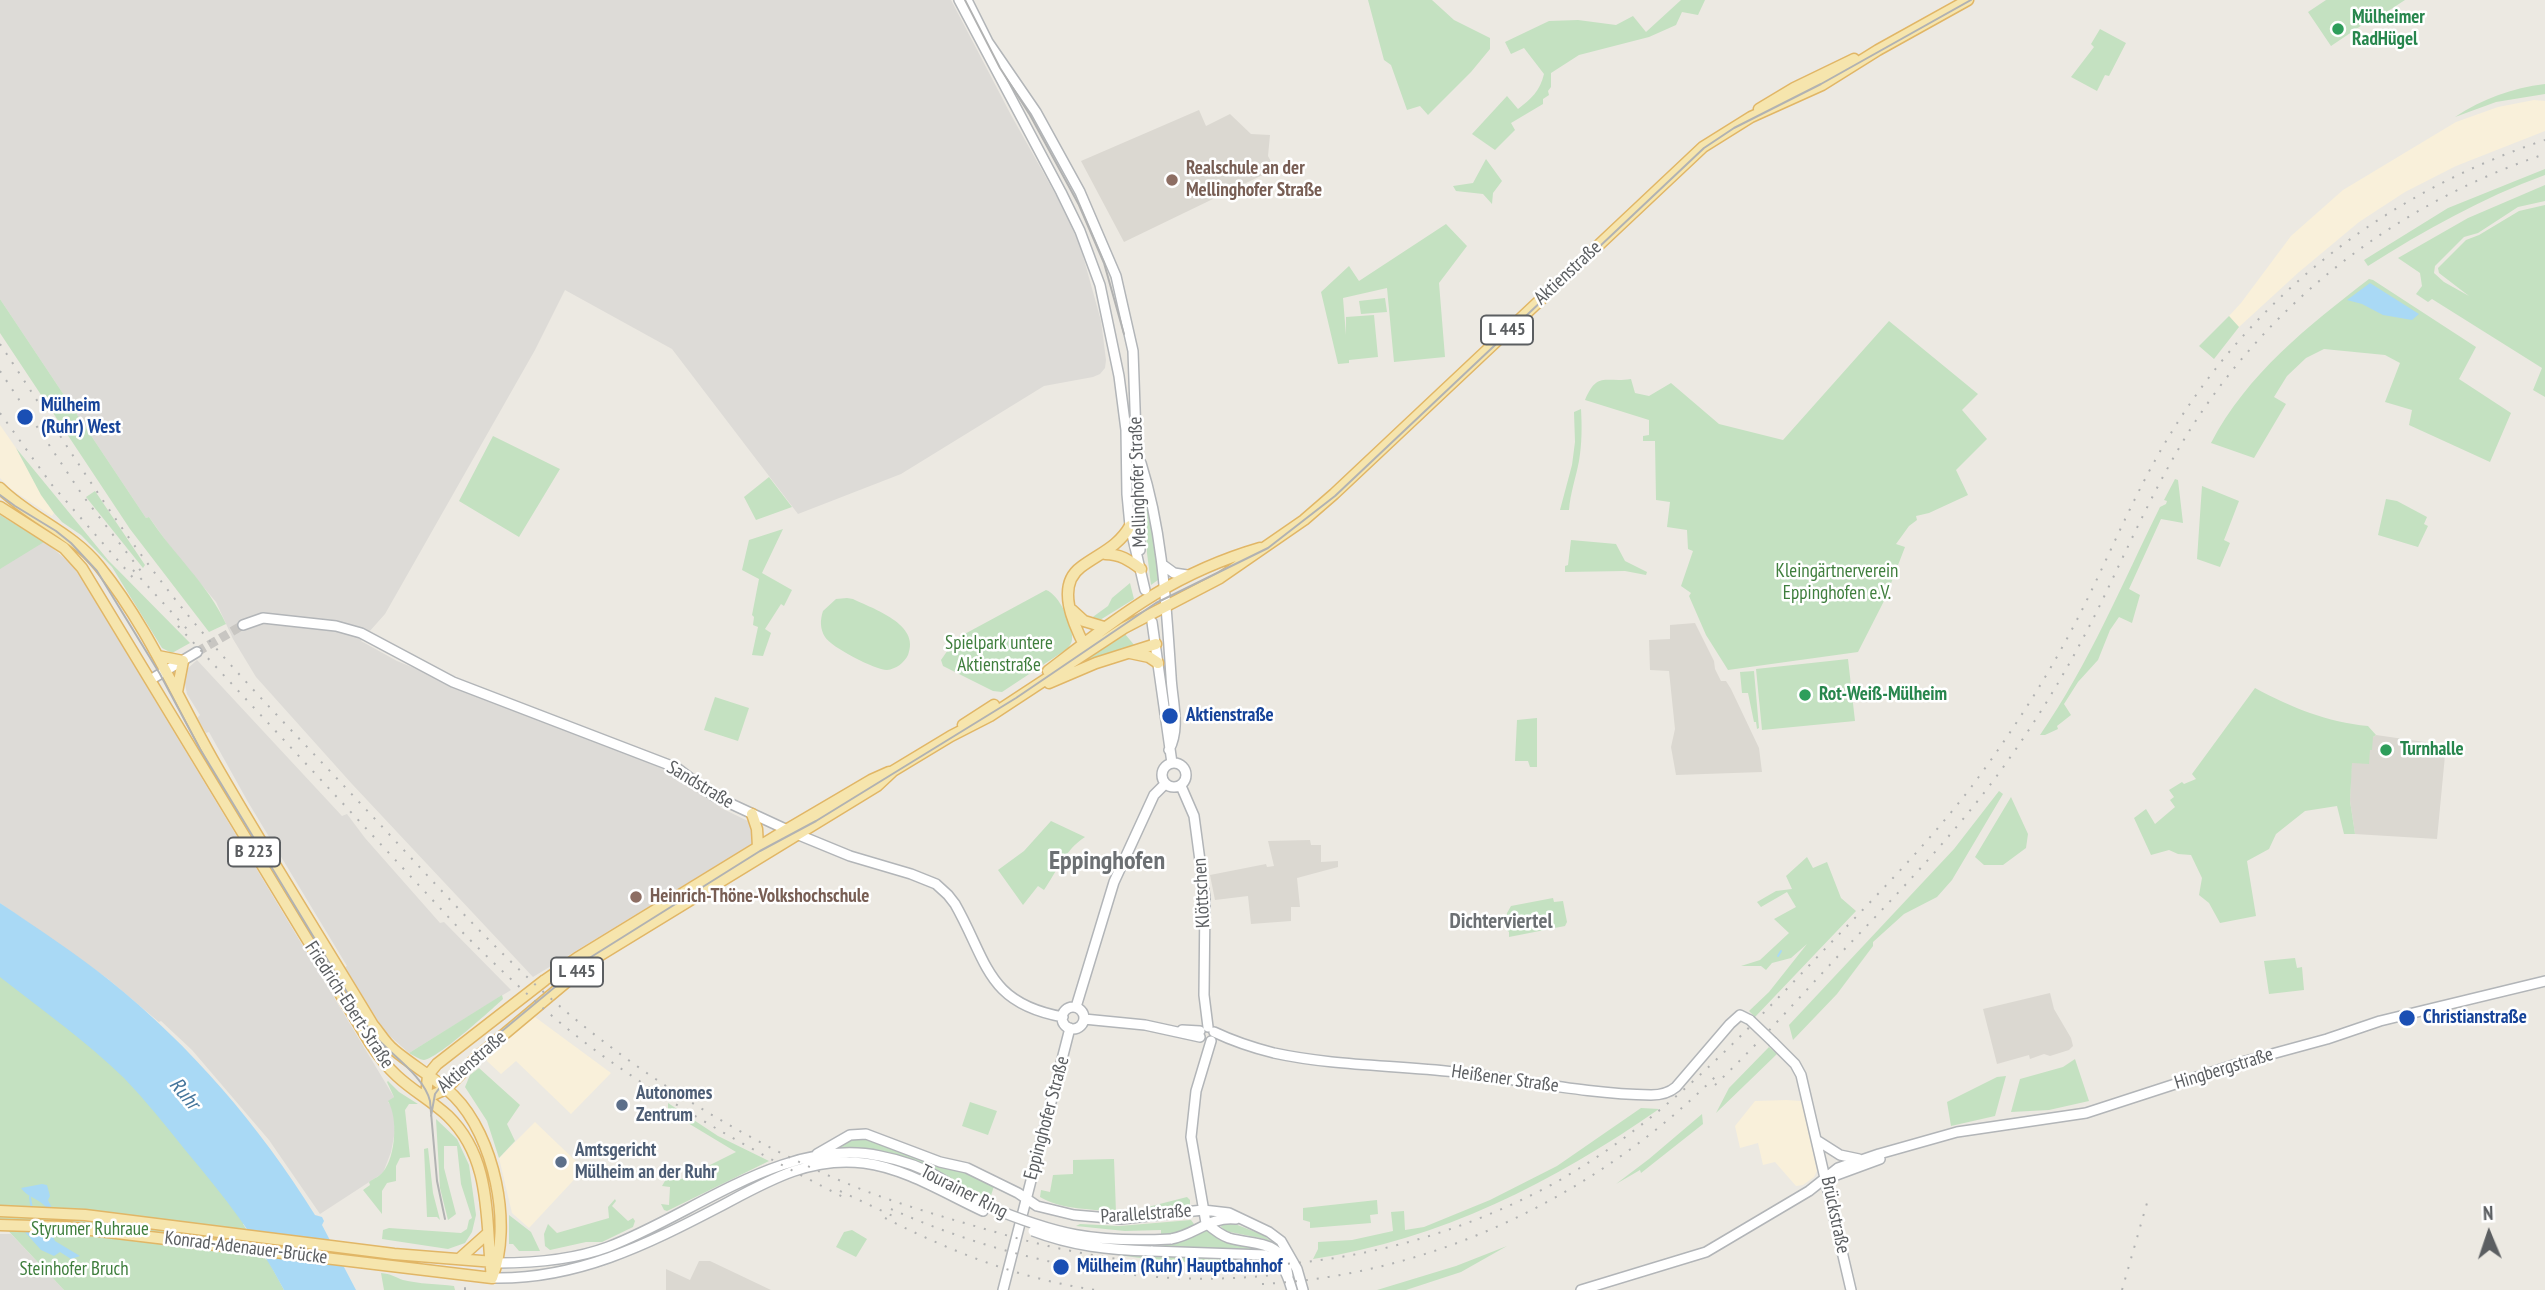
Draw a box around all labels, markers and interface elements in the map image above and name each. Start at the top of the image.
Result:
place label: Mülheimer RadHügel [2352,7,2425,51]
marker: Mülheimer RadHügel [2330,21,2346,37]
place label: Realschule an der Mellinghofer Straße [1186,158,1322,202]
marker: Realschule an der Mellinghofer Straße [1164,172,1180,188]
street label: Aktienstraße [1530,236,1606,310]
road number: L 445 [1481,316,1533,344]
place label: Mülheim (Ruhr) West [41,395,121,439]
marker: Mülheim (Ruhr) West [15,407,35,427]
street label: Mellinghofer Straße [1124,416,1152,548]
park label: Kleingärtnerverein Eppinghofen e.V. [1776,561,1898,605]
park label: Spielpark untere Aktienstraße [945,633,1053,677]
place label: Rot-Weiß-Mülheim [1819,684,1947,706]
marker: Rot-Weiß-Mülheim [1797,687,1813,703]
place label: Aktienstraße [1186,705,1274,727]
marker: Aktienstraße [1160,706,1180,726]
place label: Turnhalle [2400,739,2464,761]
marker: Turnhalle [2378,742,2394,758]
street label: Sandstraße [662,756,738,814]
road number: B 223 [228,838,280,866]
district label: Eppinghofen [1049,846,1165,878]
street label: Klöttschen [1189,857,1215,929]
place label: Heinrich-Thöne-Volkshochschule [650,886,869,908]
marker: Heinrich-Thöne-Volkshochschule [628,889,644,905]
district label: Dichterviertel [1450,909,1552,935]
street label: Friedrich-Ebert-Straße [299,937,399,1073]
road number: L 445 [551,958,603,987]
place label: Christianstraße [2423,1007,2527,1029]
marker: Christianstraße [2397,1008,2417,1028]
street label: Aktienstraße [433,1026,511,1098]
street label: Hingbergstraße [2172,1043,2276,1095]
street label: Eppinghofer Straße [1020,1054,1074,1182]
street label: Heißener Straße [1450,1060,1560,1098]
water label: Ruhr [163,1073,205,1115]
place label: Autonomes Zentrum [636,1083,712,1127]
marker: Autonomes Zentrum [614,1097,630,1113]
place label: Amtsgericht Mülheim an der Ruhr [575,1140,717,1184]
marker: Amtsgericht Mülheim an der Ruhr [553,1154,569,1170]
street label: Tourainer Ring [916,1160,1012,1224]
street label: Brückstraße [1816,1174,1854,1256]
street label: Parallelstraße [1100,1199,1192,1229]
north arrow [2454,1199,2524,1269]
text: N [2483,1201,2494,1225]
park label: Styrumer Ruhraue [31,1219,149,1241]
street label: Konrad-Adenauer-Brücke [163,1227,329,1269]
place label: Mülheim (Ruhr) Hauptbahnhof [1077,1256,1282,1278]
marker: Mülheim (Ruhr) Hauptbahnhof [1051,1257,1071,1277]
park label: Steinhofer Bruch [19,1259,129,1281]

